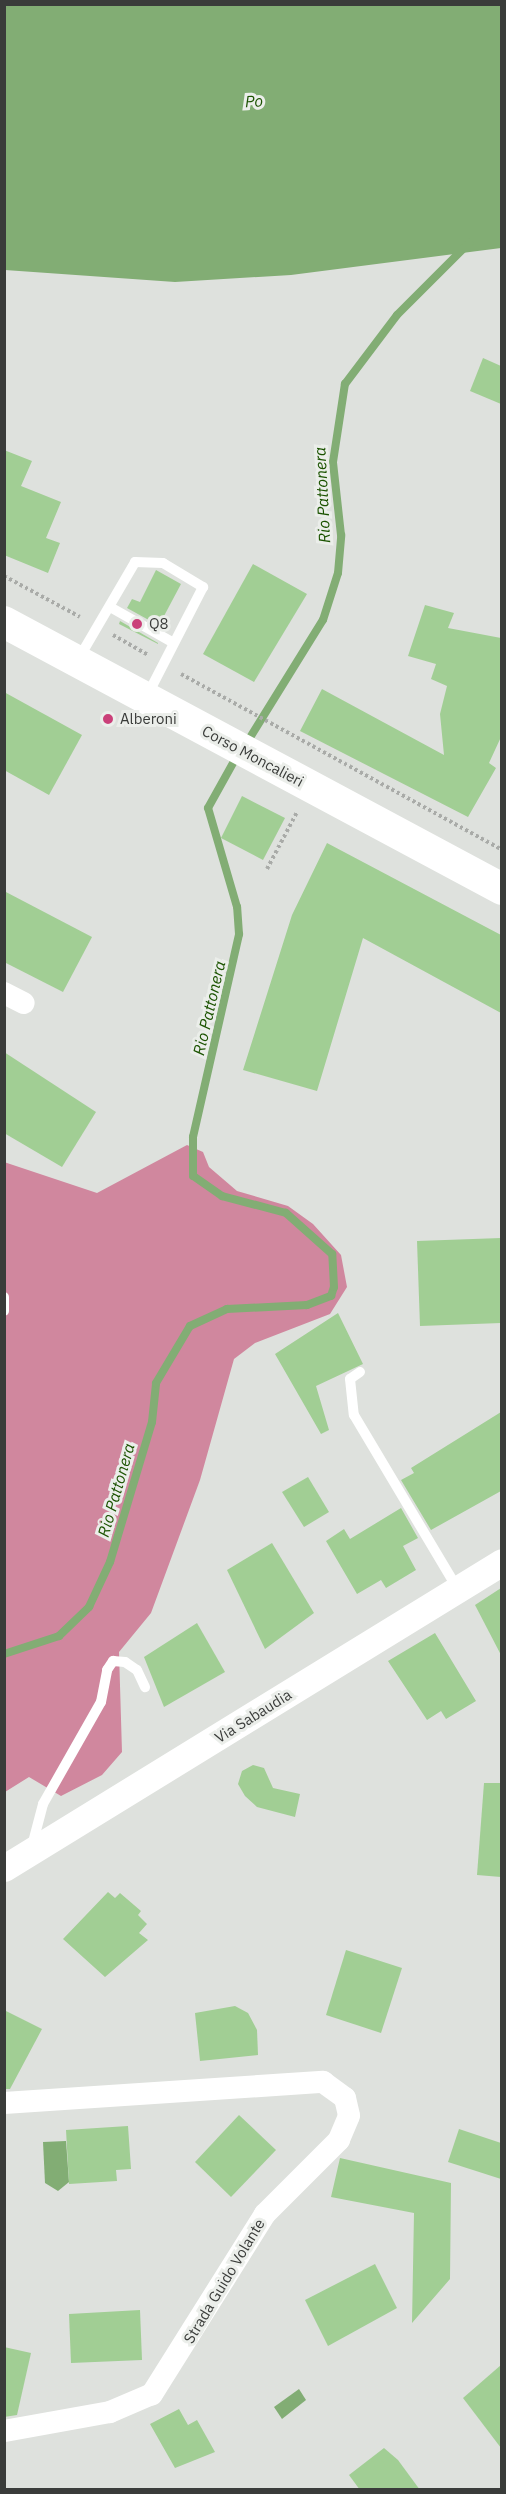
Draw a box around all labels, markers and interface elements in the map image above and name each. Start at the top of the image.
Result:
water label: Po [245,91,263,111]
water label: Rio Pattonera [310,446,334,544]
place label: Q8 [149,615,169,633]
marker: Q8 [130,617,144,631]
place label: Alberoni [120,710,177,728]
marker: Alberoni [101,712,115,726]
street label: Corso Moncalieri [199,722,307,790]
water label: Rio Pattonera [189,959,229,1057]
water label: Rio Pattonera [93,1441,139,1539]
street label: Via Sabaudia [211,1685,295,1747]
street label: Strada Guido Volante [180,2215,268,2347]

